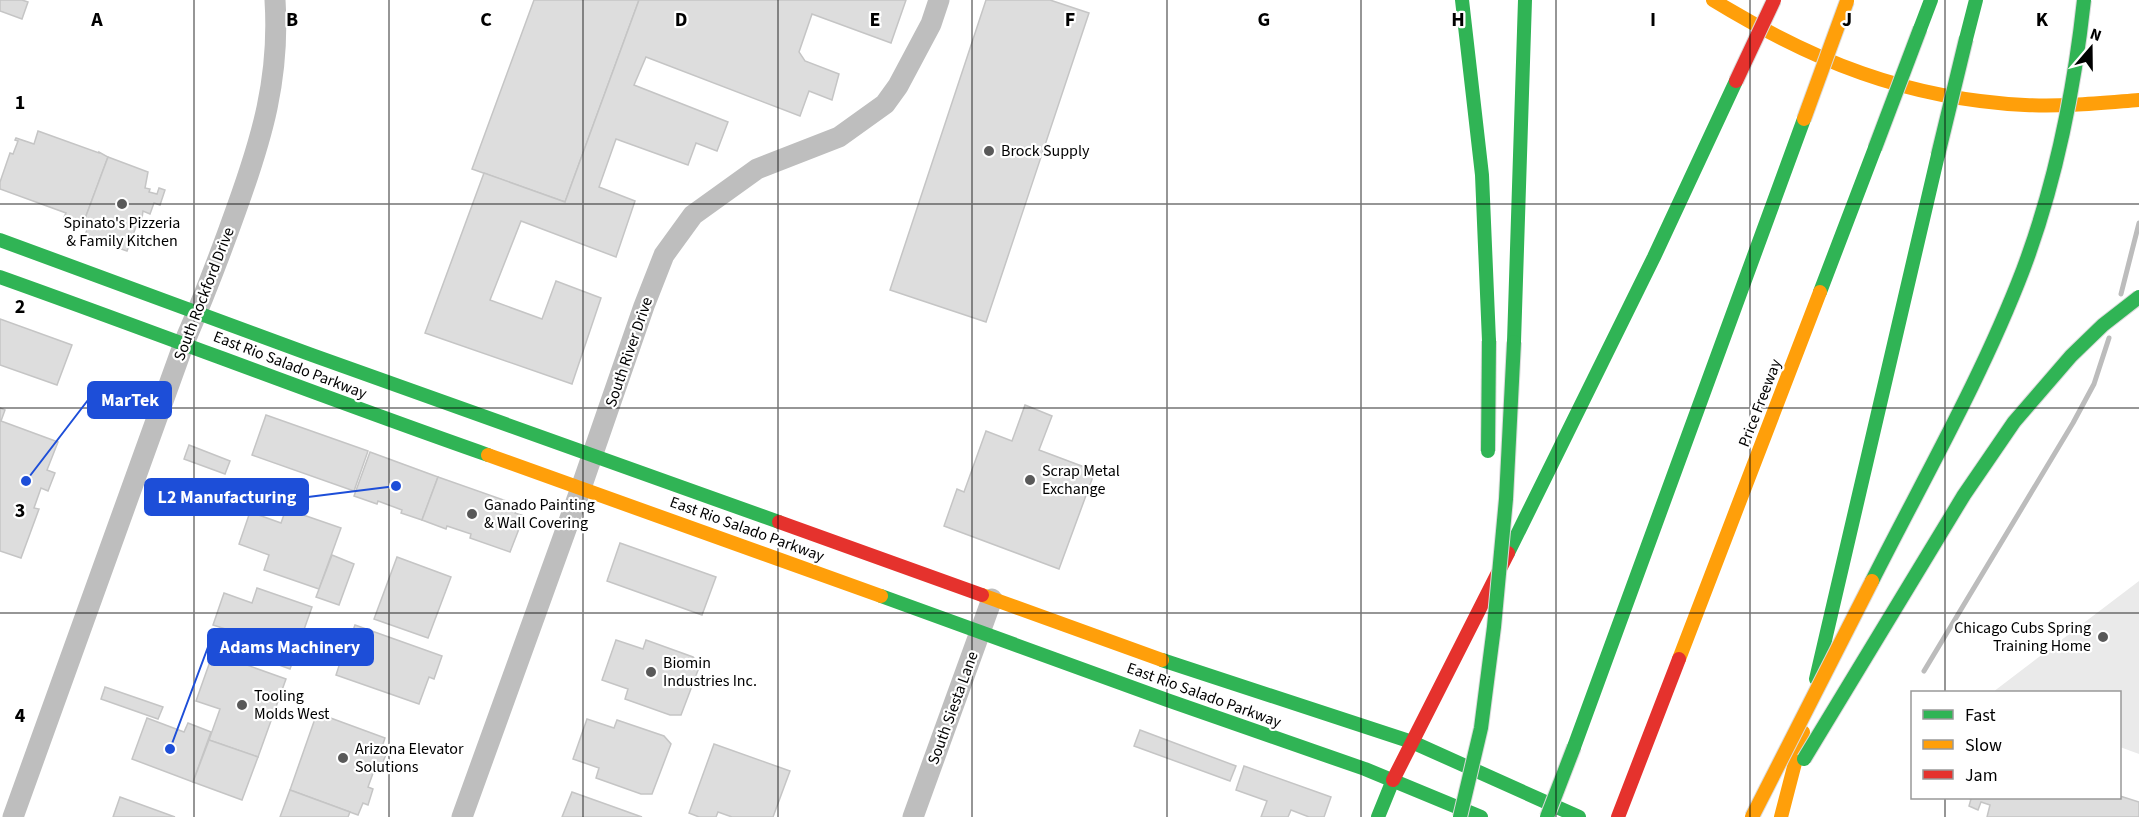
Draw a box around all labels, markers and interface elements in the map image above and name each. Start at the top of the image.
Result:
text: A [90,6,103,34]
text: B [286,6,298,34]
text: C [480,6,492,34]
text: D [675,6,687,34]
text: E [870,6,880,34]
text: F [1065,6,1075,34]
text: G [1258,6,1270,34]
text: H [1451,6,1465,34]
text: I [1650,6,1656,34]
text: J [1842,6,1852,34]
text: K [2036,6,2049,34]
north arrow [2061,18,2121,78]
text: N [2087,23,2105,47]
text: 1 [15,89,25,117]
place label: Brock Supply [1001,140,1090,162]
marker: Brock Supply [982,144,996,158]
marker: Spinato's Pizzeria & Family Kitchen [115,197,129,211]
place label: Spinato's Pizzeria & Family Kitchen [64,212,180,252]
street label: South Rockford Drive [168,224,240,364]
text: 2 [15,293,25,321]
street label: South River Drive [600,294,658,410]
street label: East Rio Salado Parkway [210,326,370,405]
street label: Price Freeway [1733,355,1787,450]
callout: MarTek [88,382,171,418]
text: MarTek [101,388,159,413]
place label: Scrap Metal Exchange [1042,460,1120,500]
marker: Scrap Metal Exchange [1023,473,1037,487]
callout: L2 Manufacturing [145,479,308,515]
text: L2 Manufacturing [158,485,297,510]
street label: East Rio Salado Parkway [667,491,828,567]
place label: Ganado Painting & Wall Covering [484,494,595,534]
text: 3 [15,497,25,525]
marker: Ganado Painting & Wall Covering [465,507,479,521]
place label: Chicago Cubs Spring Training Home [1954,617,2091,657]
callout: Adams Machinery [208,629,373,665]
marker: Chicago Cubs Spring Training Home [2096,630,2110,644]
text: Adams Machinery [219,635,361,660]
street label: South Siesta Lane [922,648,984,768]
place label: Biomin Industries Inc. [663,652,757,692]
street label: East Rio Salado Parkway [1124,657,1285,733]
marker: Biomin Industries Inc. [644,665,658,679]
place label: Tooling Molds West [254,685,330,725]
legend [1911,691,2121,799]
marker: Tooling Molds West [235,698,249,712]
text: 4 [15,702,26,730]
text: Fast [1965,703,1996,728]
text: Slow [1965,733,2002,758]
place label: Arizona Elevator Solutions [355,738,464,778]
marker: Arizona Elevator Solutions [336,751,350,765]
text: Jam [1965,763,1998,788]

